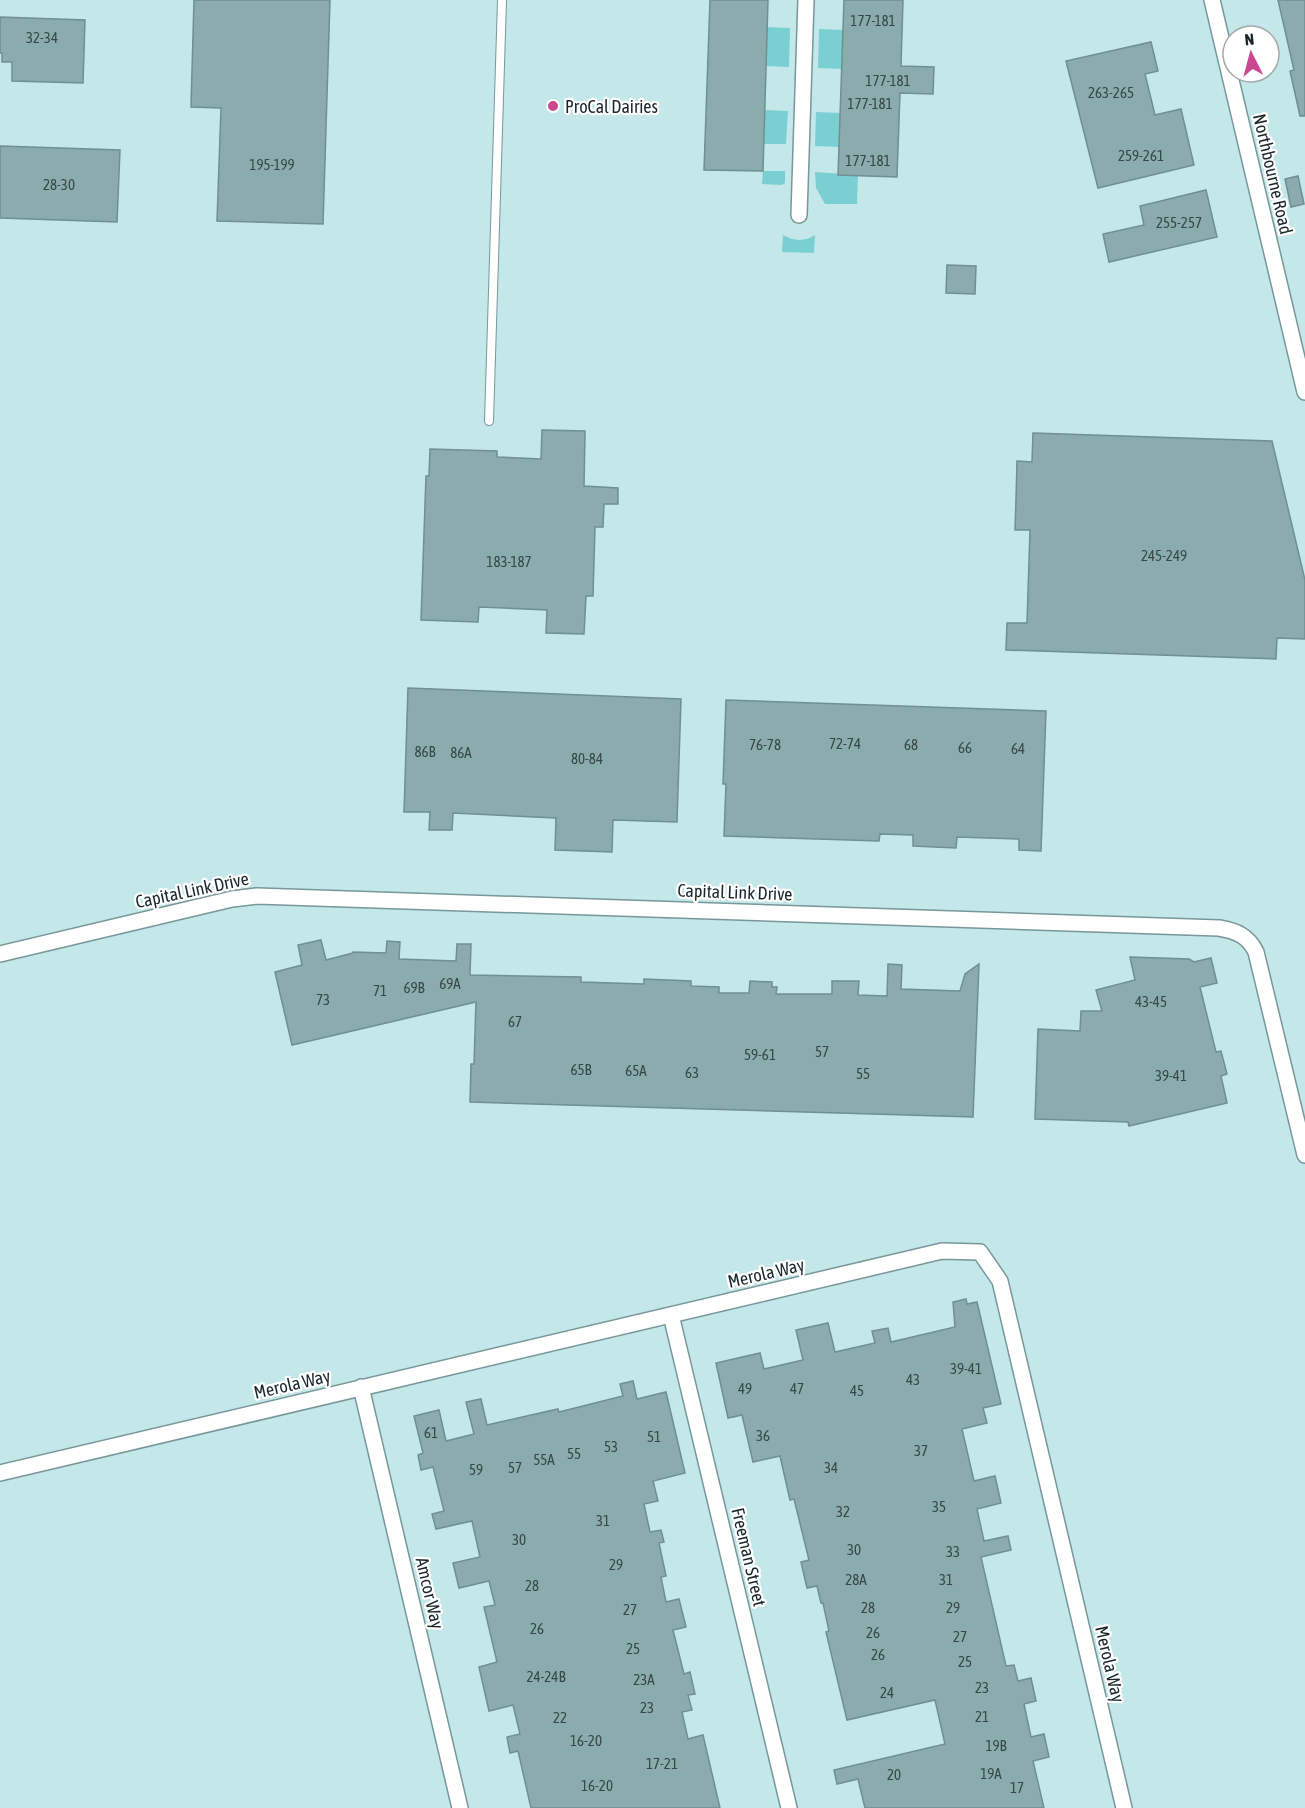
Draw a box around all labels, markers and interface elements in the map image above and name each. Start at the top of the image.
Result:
house number: 177-181 [850,12,896,29]
north arrow [1221,24,1281,84]
house number: 32-34 [26,29,58,46]
text: N [1244,30,1255,49]
house number: 177-181 [865,72,911,89]
house number: 263-265 [1088,84,1134,101]
house number: 177-181 [847,95,893,112]
place label: ProCal Dairies [565,96,658,117]
marker: ProCal Dairies [546,99,560,113]
street label: Northbourne Road [1249,112,1297,236]
house number: 259-261 [1118,147,1164,164]
house number: 177-181 [845,152,891,169]
house number: 195-199 [249,156,295,173]
house number: 28-30 [43,176,75,193]
house number: 255-257 [1156,214,1202,231]
house number: 245-249 [1141,547,1187,564]
house number: 183-187 [486,553,532,570]
house number: 72-74 [829,735,861,752]
house number: 76-78 [749,736,781,753]
house number: 68 [904,736,918,753]
house number: 66 [958,739,972,756]
house number: 64 [1011,740,1025,757]
house number: 86B [414,743,436,760]
house number: 86A [450,744,472,761]
house number: 80-84 [571,750,603,767]
street label: Capital Link Drive [134,868,250,912]
street label: Capital Link Drive [677,879,793,905]
house number: 69A [439,975,461,992]
house number: 69B [403,979,425,996]
house number: 71 [373,982,387,999]
house number: 73 [316,991,330,1008]
house number: 43-45 [1135,993,1167,1010]
house number: 67 [508,1013,522,1030]
house number: 57 [815,1043,829,1060]
house number: 59-61 [744,1046,776,1063]
house number: 65B [570,1061,592,1078]
house number: 65A [625,1062,647,1079]
house number: 63 [685,1064,699,1081]
house number: 55 [856,1065,870,1082]
house number: 39-41 [1155,1067,1187,1084]
street label: Merola Way [726,1254,806,1292]
house number: 39-41 [950,1360,982,1377]
street label: Merola Way [252,1365,332,1403]
house number: 43 [906,1371,920,1388]
house number: 49 [738,1380,752,1397]
house number: 47 [790,1380,804,1397]
house number: 45 [850,1382,864,1399]
house number: 61 [424,1424,438,1441]
house number: 36 [756,1427,770,1444]
house number: 51 [647,1428,661,1445]
house number: 53 [604,1438,618,1455]
house number: 37 [914,1442,928,1459]
house number: 55 [567,1445,581,1462]
house number: 55A [533,1451,555,1468]
house number: 57 [508,1459,522,1476]
house number: 34 [824,1459,838,1476]
house number: 59 [469,1461,483,1478]
house number: 35 [932,1498,946,1515]
house number: 32 [836,1503,850,1520]
street label: Freeman Street [727,1506,771,1608]
house number: 31 [596,1512,610,1529]
house number: 30 [512,1531,526,1548]
house number: 30 [847,1541,861,1558]
house number: 33 [946,1543,960,1560]
street label: Amcor Way [412,1555,448,1631]
house number: 29 [609,1556,623,1573]
house number: 28A [845,1571,867,1588]
house number: 31 [939,1571,953,1588]
house number: 28 [525,1577,539,1594]
house number: 28 [861,1599,875,1616]
house number: 29 [946,1599,960,1616]
house number: 27 [623,1601,637,1618]
house number: 26 [530,1620,544,1637]
house number: 26 [866,1624,880,1641]
street label: Merola Way [1091,1624,1129,1704]
house number: 27 [953,1628,967,1645]
house number: 25 [626,1640,640,1657]
house number: 26 [871,1646,885,1663]
house number: 25 [958,1653,972,1670]
house number: 24-24B [526,1668,566,1685]
house number: 23A [633,1671,655,1688]
house number: 23 [975,1679,989,1696]
house number: 24 [880,1684,894,1701]
house number: 23 [640,1699,654,1716]
house number: 21 [975,1708,989,1725]
house number: 22 [553,1709,567,1726]
house number: 16-20 [570,1732,602,1749]
house number: 19B [985,1737,1007,1754]
house number: 17-21 [646,1755,678,1772]
house number: 19A [980,1765,1002,1782]
house number: 20 [887,1766,901,1783]
house number: 16-20 [581,1777,613,1794]
house number: 17 [1010,1779,1024,1796]

